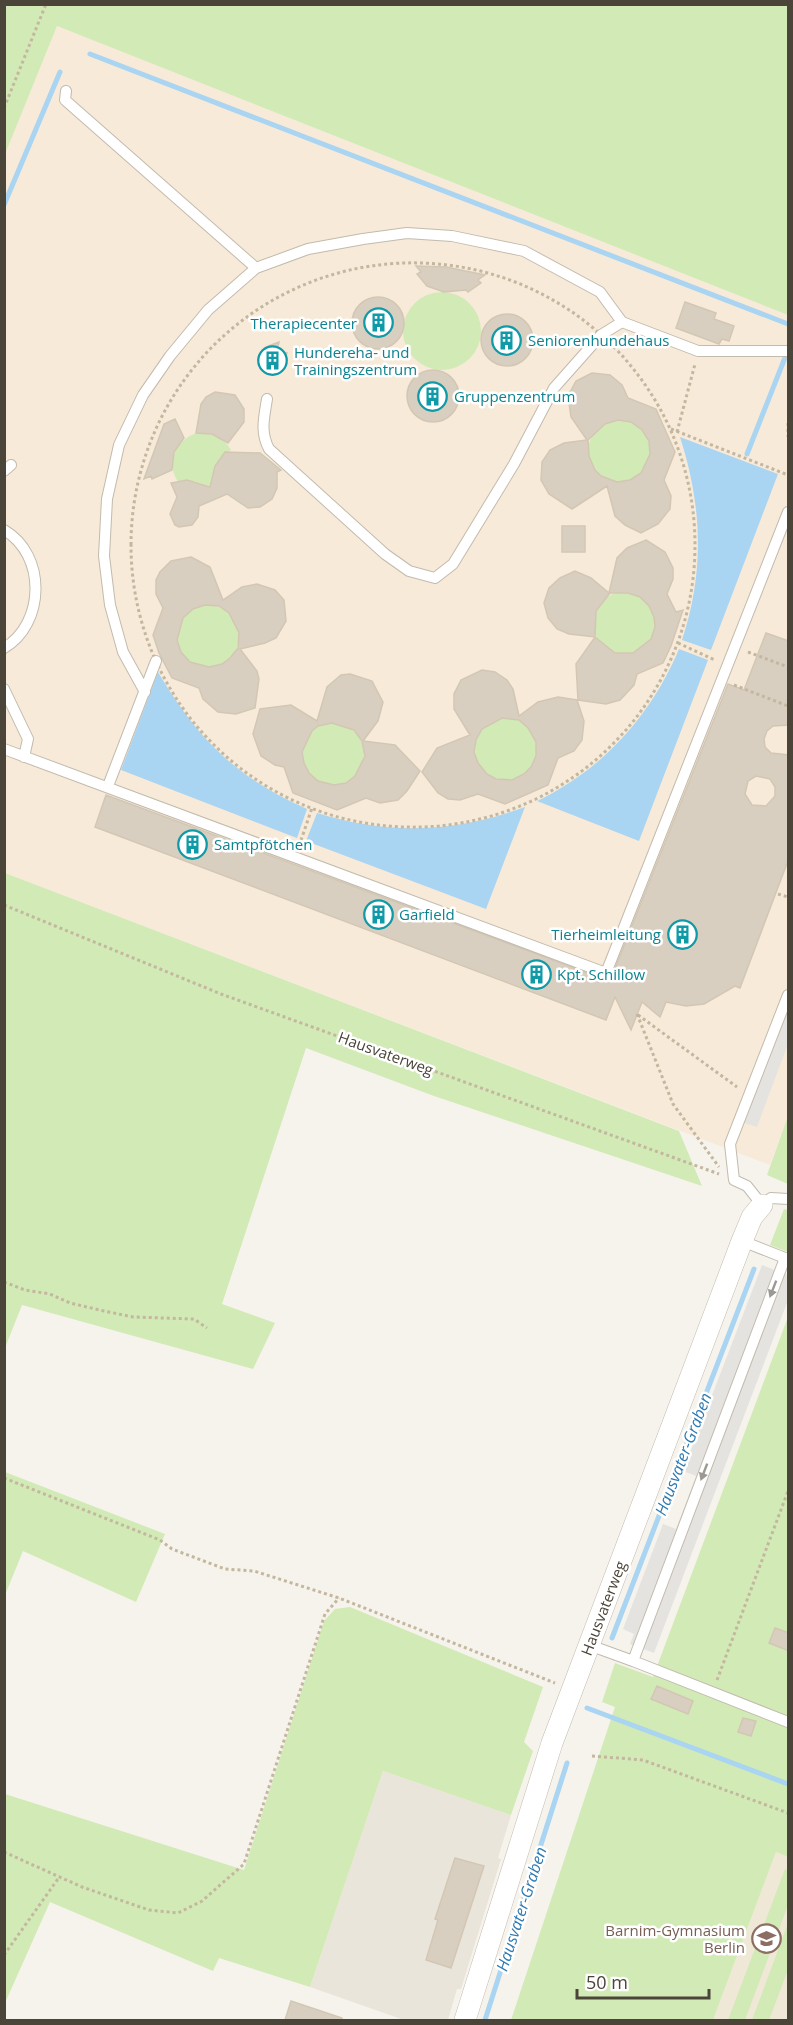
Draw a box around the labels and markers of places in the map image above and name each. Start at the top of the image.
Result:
building icon: Therapiecenter [362,307,394,339]
place label: Therapiecenter [251,313,357,333]
building icon: Seniorenhundehaus [491,324,523,356]
place label: Seniorenhundehaus [528,330,670,350]
place label: Hundereha- und Trainingszentrum [294,342,417,379]
building icon: Hundereha- und Trainingszentrum [257,345,289,377]
building icon: Gruppenzentrum [417,380,449,412]
place label: Gruppenzentrum [454,386,575,406]
building icon: Samtpfötchen [177,828,209,860]
place label: Samtpfötchen [214,834,312,854]
building icon: Garfield [362,898,394,930]
place label: Garfield [399,904,455,924]
building icon: Tierheimleitung [666,918,698,950]
place label: Tierheimleitung [551,924,661,944]
building icon: Kpt. Schillow [520,958,552,990]
place label: Kpt. Schillow [557,964,646,984]
place label: Barnim-Gymnasium Berlin [605,1920,745,1957]
school or university icon: Barnim-Gymnasium Berlin [750,1923,782,1955]

